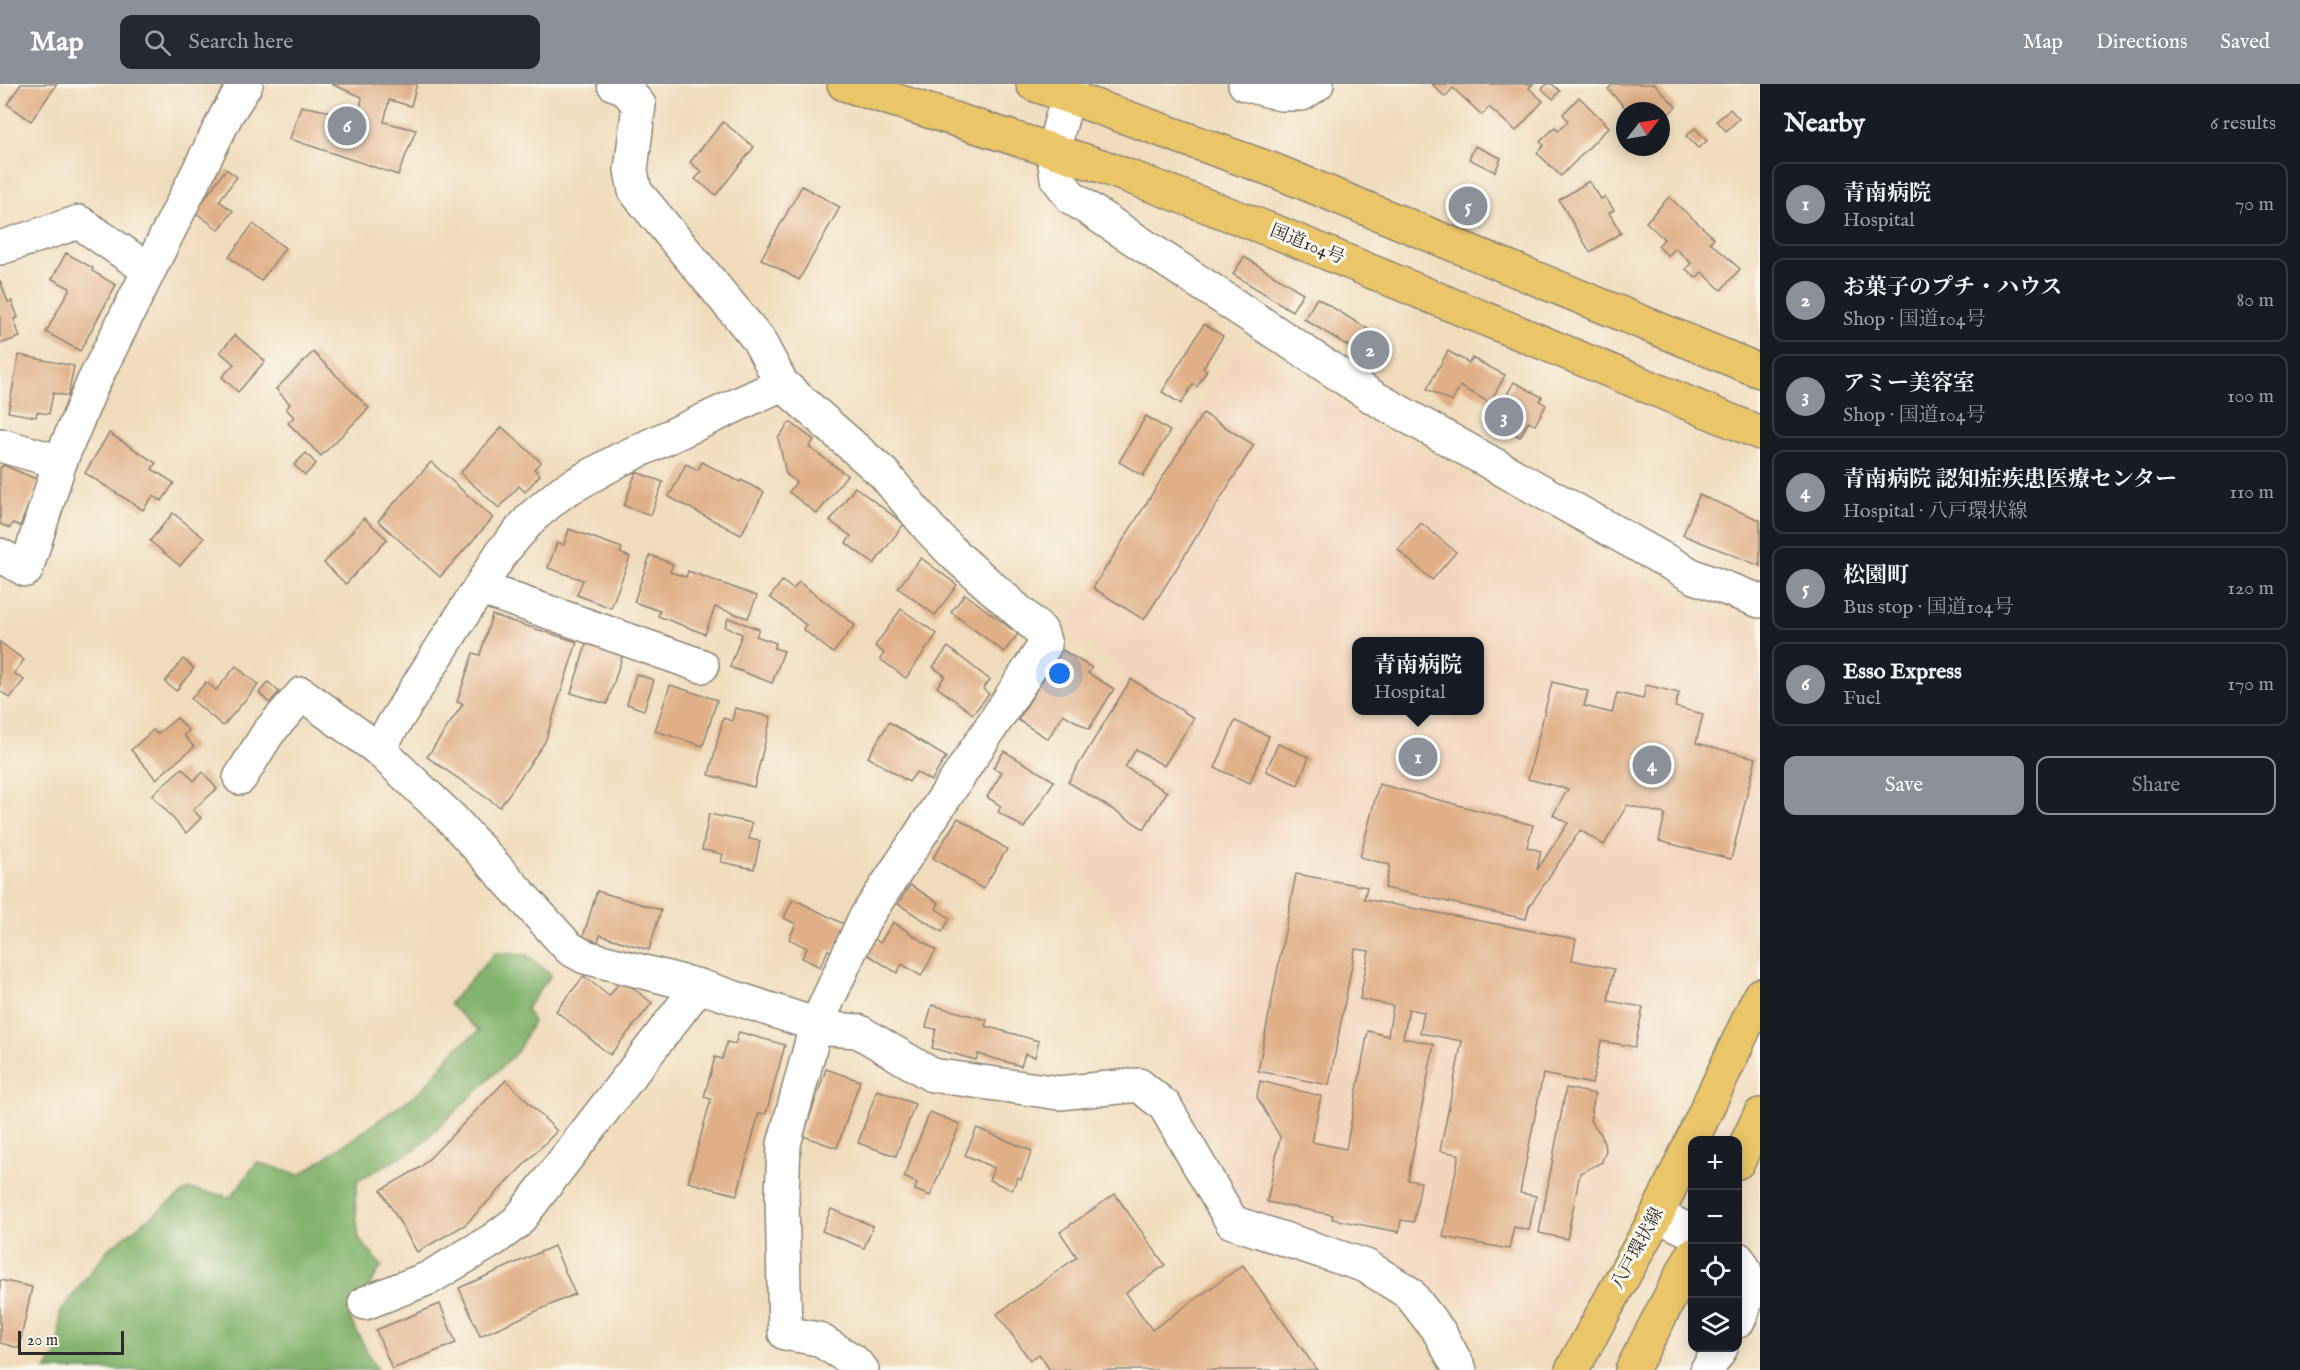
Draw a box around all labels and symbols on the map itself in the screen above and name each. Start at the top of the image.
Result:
north arrow [1616,102,1670,156]
pin: 6 [328,104,366,148]
pin: 5 [1448,184,1488,228]
street label: 国道104号 [1266,220,1348,270]
pin: 2 [1350,328,1390,372]
pin: 3 [1484,394,1524,440]
your location [1045,659,1074,688]
pin: 1 [1398,734,1438,780]
pin: 4 [1632,742,1672,788]
street label: 八戸環状線 [1607,1204,1669,1294]
scale bar [18,1328,124,1356]

